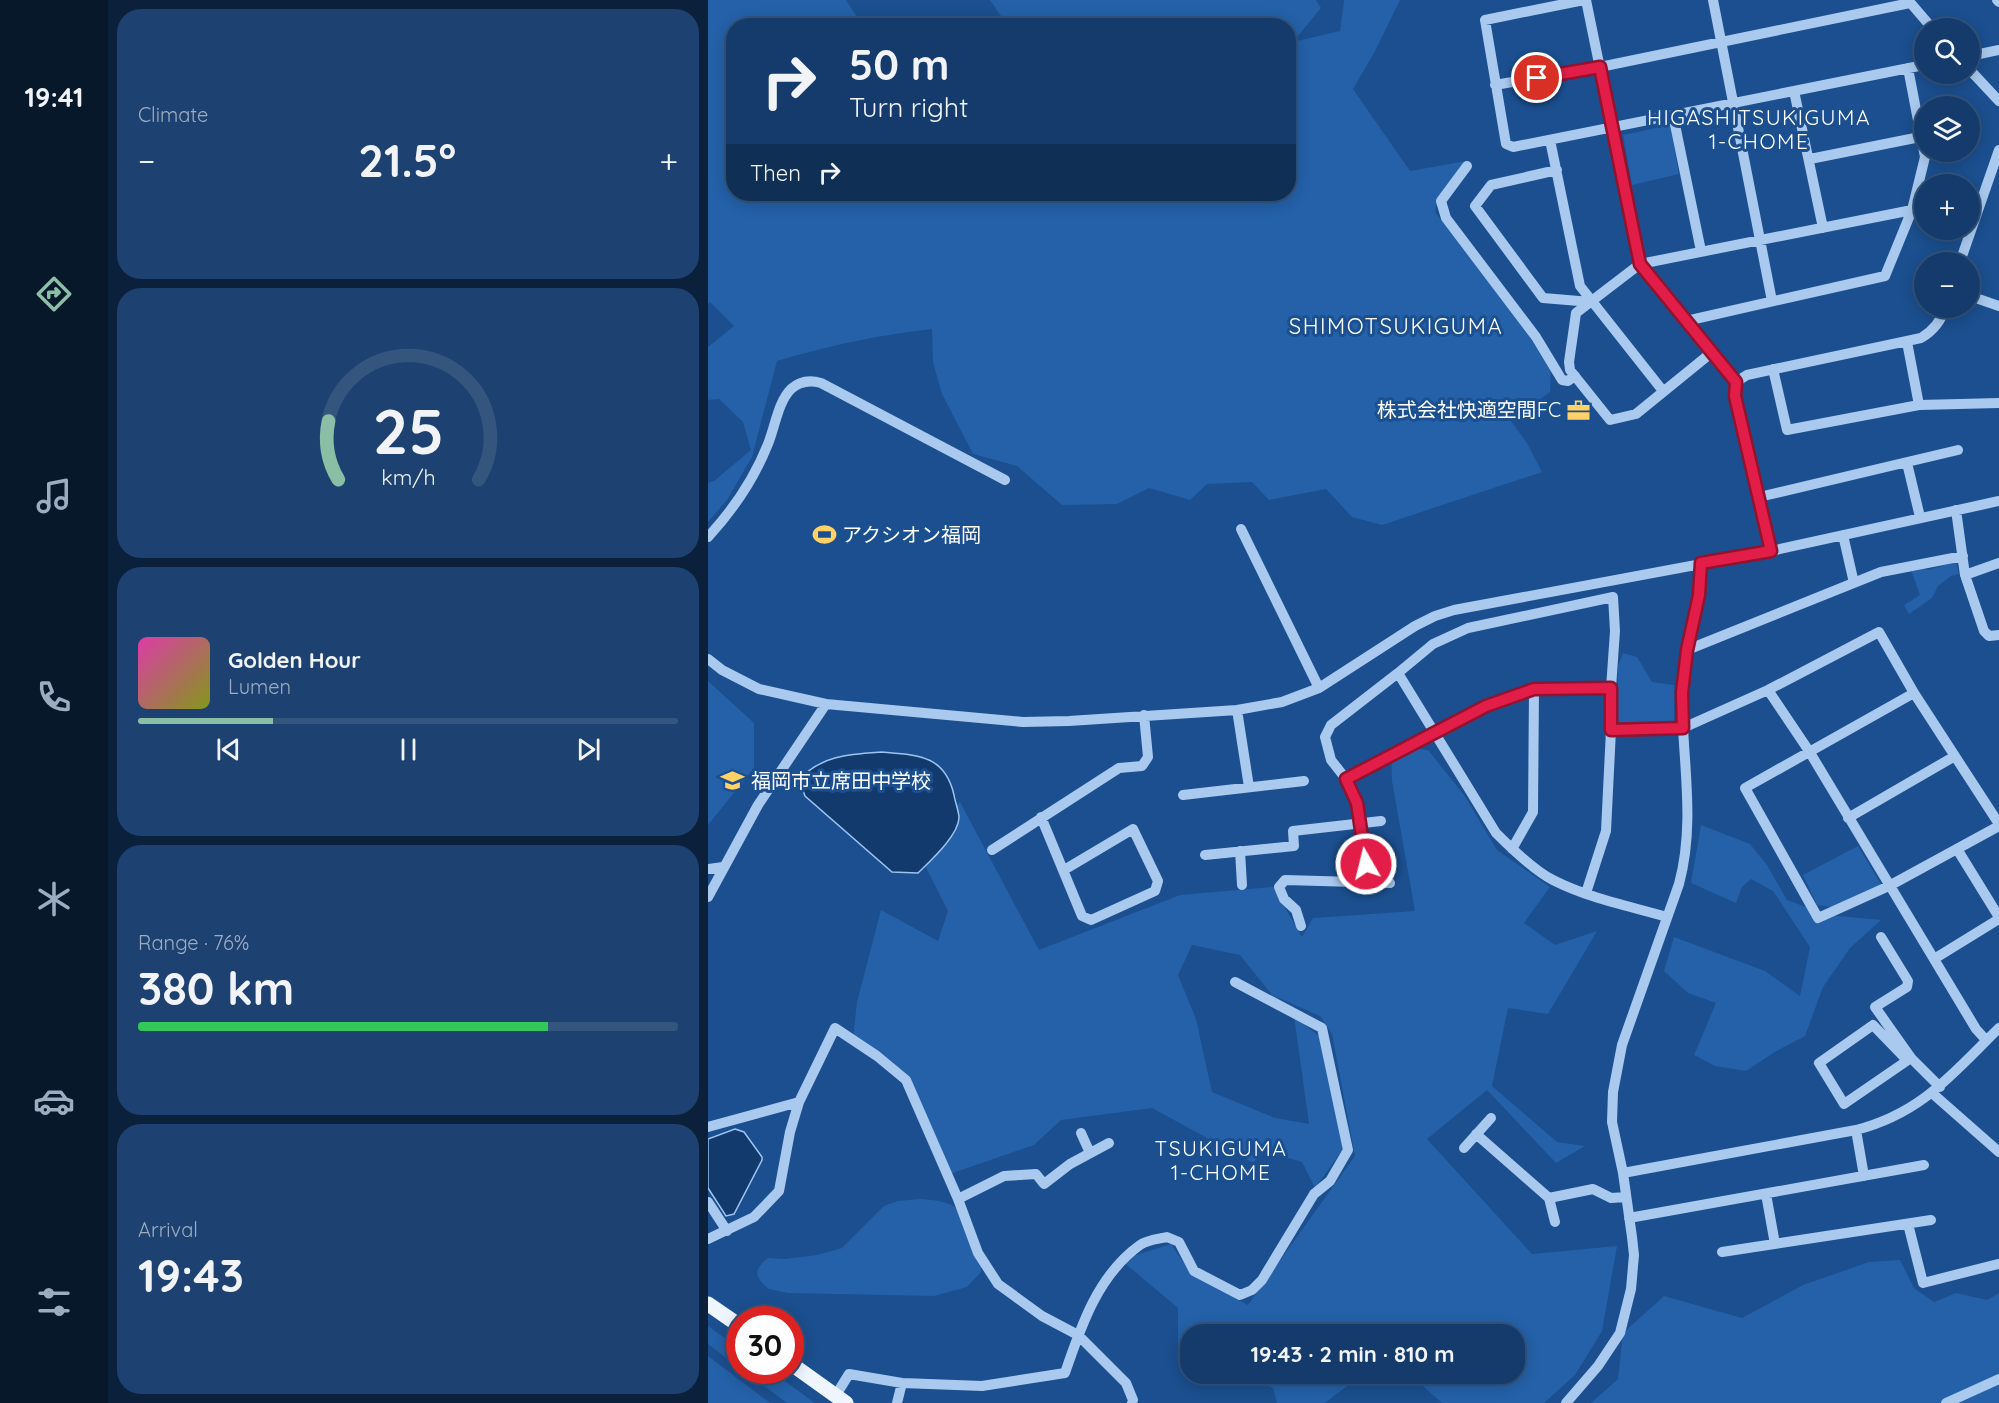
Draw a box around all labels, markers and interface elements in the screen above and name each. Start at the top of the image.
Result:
map controls [1914,18,1980,318]
button: search [1914,18,1980,84]
text: 50 m [849,38,949,91]
icon: right [750,42,828,120]
pin [1511,52,1562,103]
icon: arrive [1520,61,1553,94]
text: 19:41 [25,80,83,114]
text: Turn right [849,90,968,124]
button: layers [1914,96,1980,162]
text: Climate [138,102,208,127]
district label: HIGASHITSUKIGUMA 1-CHOME [1647,104,1871,154]
text: 21.5° [358,132,456,188]
text: − [138,140,155,181]
text: + [659,140,678,181]
icon: right [813,156,846,189]
text: Then [750,159,801,187]
button: + [1914,174,1980,240]
button: − [1914,252,1980,318]
icon: directions [33,273,75,315]
district label: SHIMOTSUKIGUMA [1289,312,1503,340]
text: 25 [372,392,444,470]
place label: 株式会社快適空間FC [1377,397,1561,422]
office icon: 株式会社快適空間FC [1566,397,1592,423]
text: km/h [381,464,435,490]
icon: music [33,475,75,517]
sports icon: アクシオン福岡 [811,522,837,548]
place label: アクシオン福岡 [842,522,981,547]
text: Golden Hour [228,646,361,674]
text: Lumen [228,674,291,699]
icon: phone [33,676,75,718]
icon: previous [212,733,245,766]
icon: pause [392,733,425,766]
icon: next [572,733,605,766]
school or university icon: 福岡市立席田中学校 [720,768,746,794]
place label: 福岡市立席田中学校 [751,768,931,793]
position arrow [1334,832,1398,896]
icon: climate [33,878,75,920]
text: Range · 76% [138,930,249,955]
text: 380 km [138,960,294,1016]
icon: car [33,1080,75,1122]
district label: TSUKIGUMA 1-CHOME [1155,1135,1287,1185]
text: Arrival [138,1217,198,1242]
text: 19:43 [138,1247,244,1303]
icon: filters [33,1281,75,1323]
speed limit sign: 30 [726,1306,804,1384]
text: 19:43 · 2 min · 810 m [1250,1340,1455,1368]

